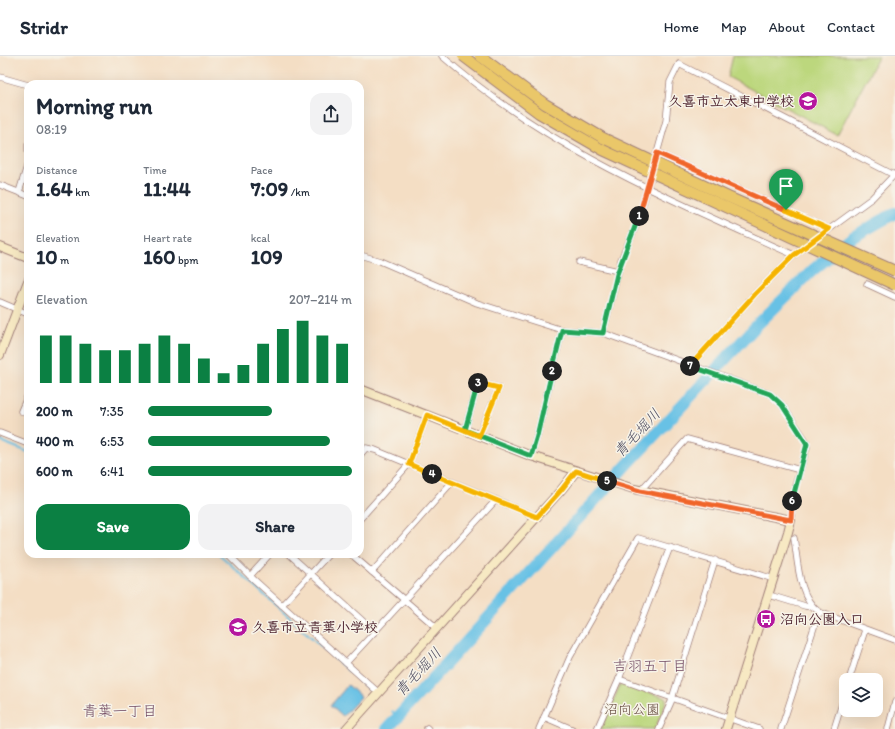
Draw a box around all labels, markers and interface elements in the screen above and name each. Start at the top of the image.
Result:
text: Stridr [20,16,68,39]
text: Home [664,19,699,36]
text: Map [721,19,747,36]
text: About [769,19,805,36]
text: Contact [827,19,875,36]
school or university icon: 久喜市立太東中学校 [797,90,819,112]
text: Morning run [36,93,152,120]
button: share [310,93,352,135]
place label: 久喜市立太東中学校 [668,93,794,110]
text: 08:19 [36,122,67,137]
text: Distance [36,164,77,177]
text: Time [143,164,167,177]
text: Pace [251,164,273,177]
pin [769,169,803,210]
icon: arrive [775,175,797,197]
text: 1.64 [36,177,73,201]
text: 11:44 [143,177,191,201]
text: 7:09 [251,177,288,201]
text: km [73,186,90,199]
text: /km [288,186,310,199]
pin: 1 [629,206,649,226]
text: 1 [636,209,642,222]
text: Elevation [36,232,80,245]
text: Heart rate [143,232,192,245]
text: kcal [251,232,270,245]
text: 10 [36,245,58,269]
text: 160 [143,245,176,269]
text: 109 [251,245,283,269]
text: m [58,254,69,267]
text: bpm [176,254,198,267]
text: Elevation [36,292,88,307]
text: 207–214 m [289,292,352,307]
pin: 7 [680,356,700,376]
text: 7 [687,359,693,372]
pin: 2 [542,361,562,381]
text: 2 [549,364,555,377]
pin: 3 [468,373,488,393]
text: 3 [475,376,481,389]
text: 200 m [36,404,73,419]
text: 7:35 [100,404,124,419]
water label: 青毛堀川 [610,405,664,461]
text: 400 m [36,434,74,449]
text: 6:53 [100,434,124,449]
text: 600 m [36,464,73,479]
text: 6:41 [100,464,124,479]
pin: 4 [422,464,442,484]
text: 4 [429,467,435,480]
pin: 5 [597,471,617,491]
text: 5 [604,474,610,487]
pin: 6 [782,491,802,511]
text: 6 [789,494,795,507]
button: Save [36,504,190,550]
button: Share [198,504,352,550]
bus stop icon: 沼向公園入口 [755,608,777,630]
place label: 沼向公園入口 [780,611,864,628]
school or university icon: 久喜市立青葉小学校 [227,616,249,638]
place label: 久喜市立青葉小学校 [252,619,378,636]
water label: 青毛堀川 [391,644,445,700]
district label: 吉羽五丁目 [612,657,688,675]
map controls [839,673,883,717]
button: layers [839,673,883,717]
park label: 沼向公園 [604,701,660,718]
district label: 青葉一丁目 [82,702,158,720]

